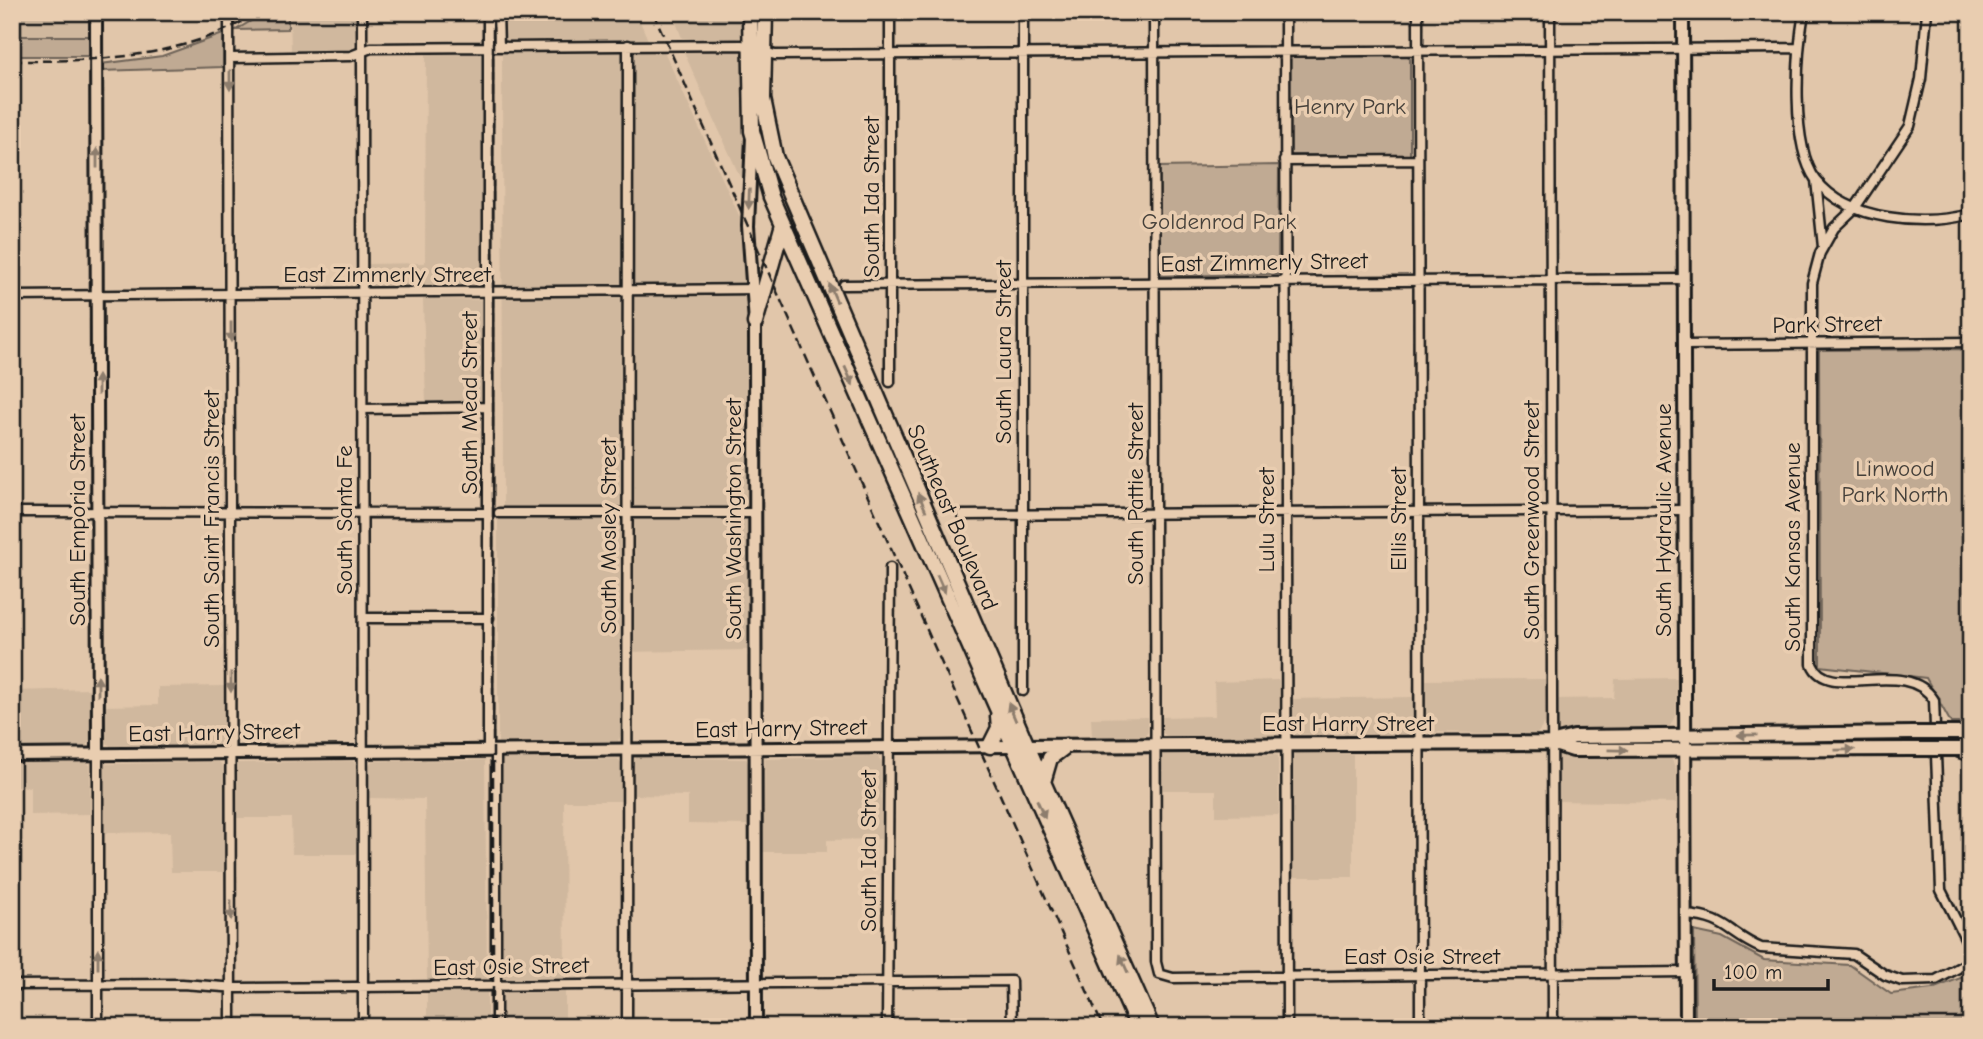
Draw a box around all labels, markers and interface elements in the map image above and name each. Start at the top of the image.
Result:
one-way arrow [224,70,236,92]
park label: Henry Park [1294,93,1406,120]
street label: South Ida Street [858,115,885,278]
one-way arrow [91,146,103,168]
one-way arrow [743,188,754,210]
park label: Goldenrod Park [1142,208,1296,235]
street label: East Zimmerly Street [1160,247,1369,278]
street label: South Laura Street [990,259,1017,444]
street label: East Zimmerly Street [283,261,492,288]
one-way arrow [827,283,838,304]
street label: South Mead Street [456,310,483,495]
street label: Park Street [1772,310,1883,339]
one-way arrow [225,322,237,344]
one-way arrow [843,366,855,386]
one-way arrow [92,374,104,396]
street label: South Saint Francis Street [198,389,225,648]
street label: South Washington Street [720,397,747,640]
street label: South Greenwood Street [1518,399,1545,640]
street label: South Pattie Street [1122,402,1149,585]
street label: South Hydraulic Avenue [1650,403,1677,637]
street label: South Emporia Street [64,413,91,626]
street label: Southeast Boulevard [901,420,1004,614]
street label: South Mosley Street [595,436,622,634]
street label: South Kansas Avenue [1779,442,1806,652]
street label: South Santa Fe [331,445,358,595]
park label: Linwood Park North [1841,455,1949,508]
street label: Lulu Street [1253,466,1280,573]
street label: Ellis Street [1385,466,1412,571]
one-way arrow [917,492,928,513]
one-way arrow [935,574,947,594]
one-way arrow [225,672,237,694]
one-way arrow [92,675,104,697]
one-way arrow [1006,701,1017,722]
street label: East Harry Street [1262,710,1435,737]
street label: East Harry Street [695,713,869,743]
street label: East Harry Street [128,717,302,747]
one-way arrow [1736,729,1758,741]
one-way arrow [1607,744,1629,756]
one-way arrow [1834,744,1856,755]
street label: South Ida Street [855,769,882,932]
one-way arrow [1036,798,1047,819]
one-way arrow [225,899,237,921]
street label: East Osie Street [1344,943,1501,970]
one-way arrow [92,947,104,969]
scale bar [1714,948,1827,992]
street label: East Osie Street [433,952,591,981]
one-way arrow [1118,954,1129,975]
text: 100 m [1724,960,1782,984]

